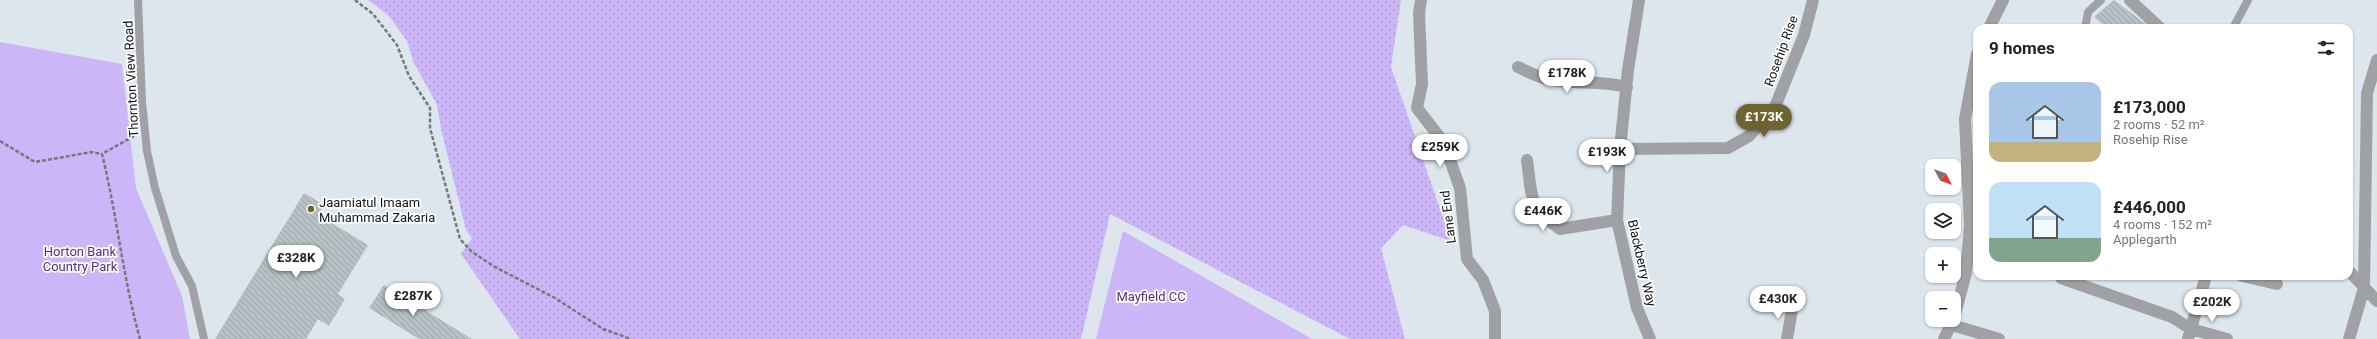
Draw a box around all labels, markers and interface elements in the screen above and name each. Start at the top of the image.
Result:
street label: Rosehip Rise [1761,13,1801,89]
street label: Thornton View Road [120,20,142,138]
icon: filters [2315,37,2337,59]
text: 9 homes [1989,38,2055,58]
pin: £178K [1539,60,1595,94]
text: £178K [1548,65,1586,80]
text: £173,000 [2113,97,2186,117]
icon: home [2021,98,2069,146]
pin: £173K [1736,104,1792,138]
text: £173K [1745,109,1783,124]
text: 2 rooms · 52 m² [2113,117,2205,132]
text: Rosehip Rise [2113,132,2188,147]
pin: £259K [1412,134,1468,168]
text: £259K [1421,139,1459,154]
pin: £193K [1579,139,1635,173]
text: £193K [1588,144,1626,159]
north arrow [1925,159,1961,195]
map controls [1925,159,1961,327]
street label: Lane End [1437,190,1459,244]
place label: Jaamiatul Imaam Muhammad Zakaria [319,195,435,225]
text: £446,000 [2113,197,2186,217]
pin: £446K [1515,198,1571,232]
icon: home [2021,198,2069,246]
text: £446K [1524,203,1562,218]
button: layers [1925,203,1961,239]
marker: Jaamiatul Imaam Muhammad Zakaria [306,204,316,214]
text: 4 rooms · 152 m² [2113,217,2212,232]
street label: Blackberry Way [1625,218,1659,308]
text: Applegarth [2113,232,2177,247]
park label: Horton Bank Country Park [43,244,118,274]
pin: £328K [268,245,324,279]
button: + [1925,247,1961,283]
text: £328K [277,250,315,265]
pin: £287K [385,283,441,317]
pin: £430K [1750,286,1806,320]
text: £287K [394,288,432,303]
park label: Mayfield CC [1116,289,1186,304]
pin: £202K [2184,289,2240,323]
text: £430K [1759,291,1797,306]
button: − [1925,291,1961,327]
text: £202K [2193,294,2231,309]

